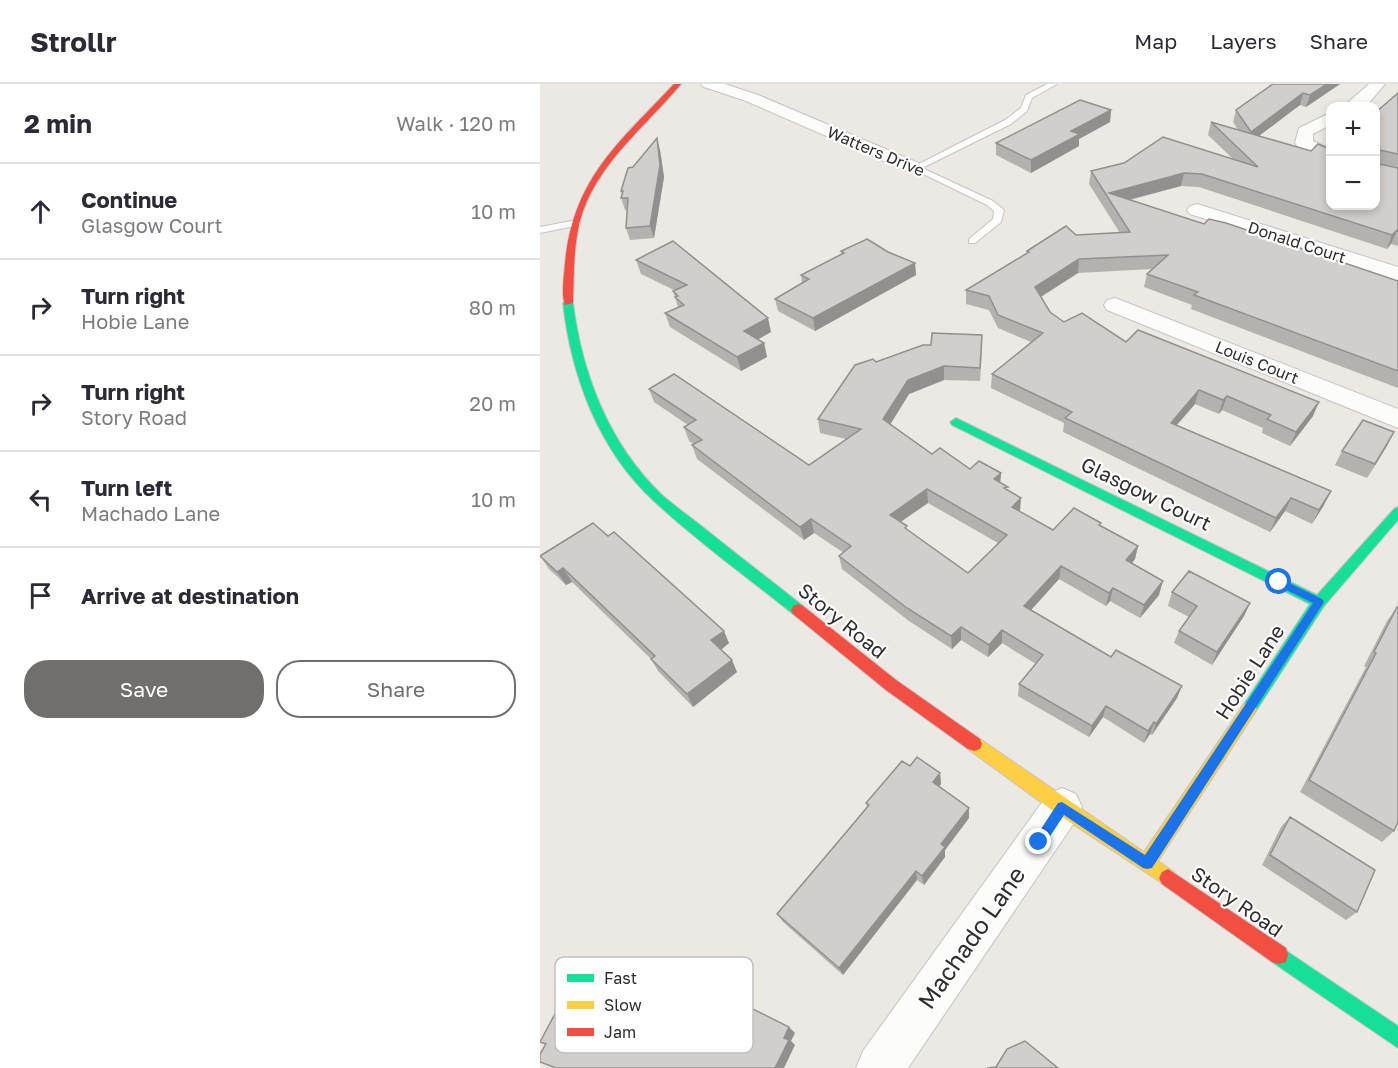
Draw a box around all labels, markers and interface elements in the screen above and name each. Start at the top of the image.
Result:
text: Strollr [30,25,117,58]
text: Map [1134,28,1177,54]
text: Layers [1210,28,1277,54]
text: Share [1310,28,1368,54]
map controls [1326,102,1380,210]
button: + [1326,102,1380,156]
text: 2 min [24,108,92,139]
text: Walk · 120 m [396,111,516,135]
street label: Watters Drive [824,121,928,181]
button: − [1326,156,1380,210]
text: Continue [81,186,177,213]
icon: ahead [24,195,57,228]
text: 10 m [471,199,516,223]
text: Glasgow Court [81,213,223,237]
street label: Donald Court [1246,217,1348,267]
text: Turn right [81,282,185,309]
icon: right [24,291,57,324]
text: 80 m [469,295,516,319]
text: Hobie Lane [81,309,189,333]
street label: Louis Court [1212,336,1302,388]
text: Turn right [81,378,185,405]
icon: right [24,387,57,420]
text: 20 m [469,391,516,415]
text: Story Road [81,405,187,429]
street label: Glasgow Court [1078,451,1215,535]
text: Turn left [81,474,172,501]
icon: left [24,483,57,516]
text: 10 m [471,487,516,511]
text: Machado Lane [81,501,220,525]
route start [1265,568,1291,594]
street label: Story Road [794,578,891,663]
icon: arrive [24,579,57,612]
text: Arrive at destination [81,582,299,609]
street label: Hobie Lane [1210,620,1289,723]
button: Save [24,660,264,718]
button: Share [276,660,516,718]
route end [1025,828,1051,854]
street label: Machado Lane [911,860,1031,1014]
street label: Story Road [1187,861,1288,941]
legend [555,957,753,1053]
text: Fast [604,968,637,988]
text: Slow [604,995,642,1015]
text: Jam [604,1022,636,1042]

